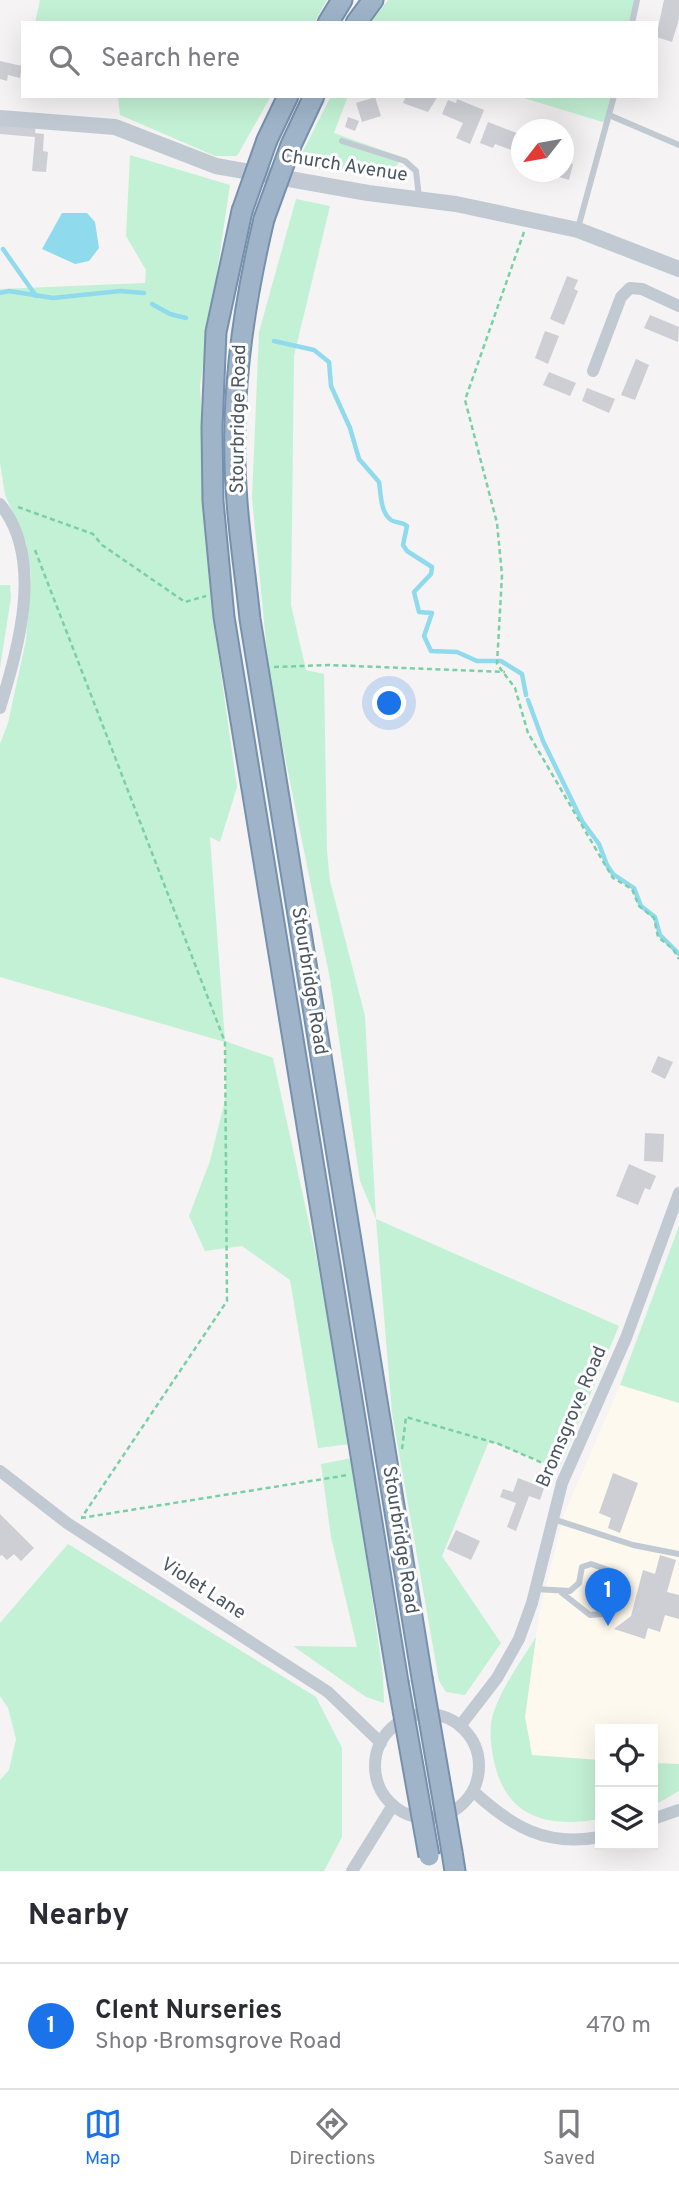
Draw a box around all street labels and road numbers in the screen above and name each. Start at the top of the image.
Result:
street label: Church Avenue [279,144,409,188]
street label: Stourbridge Road [226,344,252,494]
street label: Stourbridge Road [285,905,333,1057]
street label: Bromsgrove Road [531,1343,613,1491]
street label: Stourbridge Road [376,1464,424,1616]
street label: Violet Lane [156,1553,250,1625]

